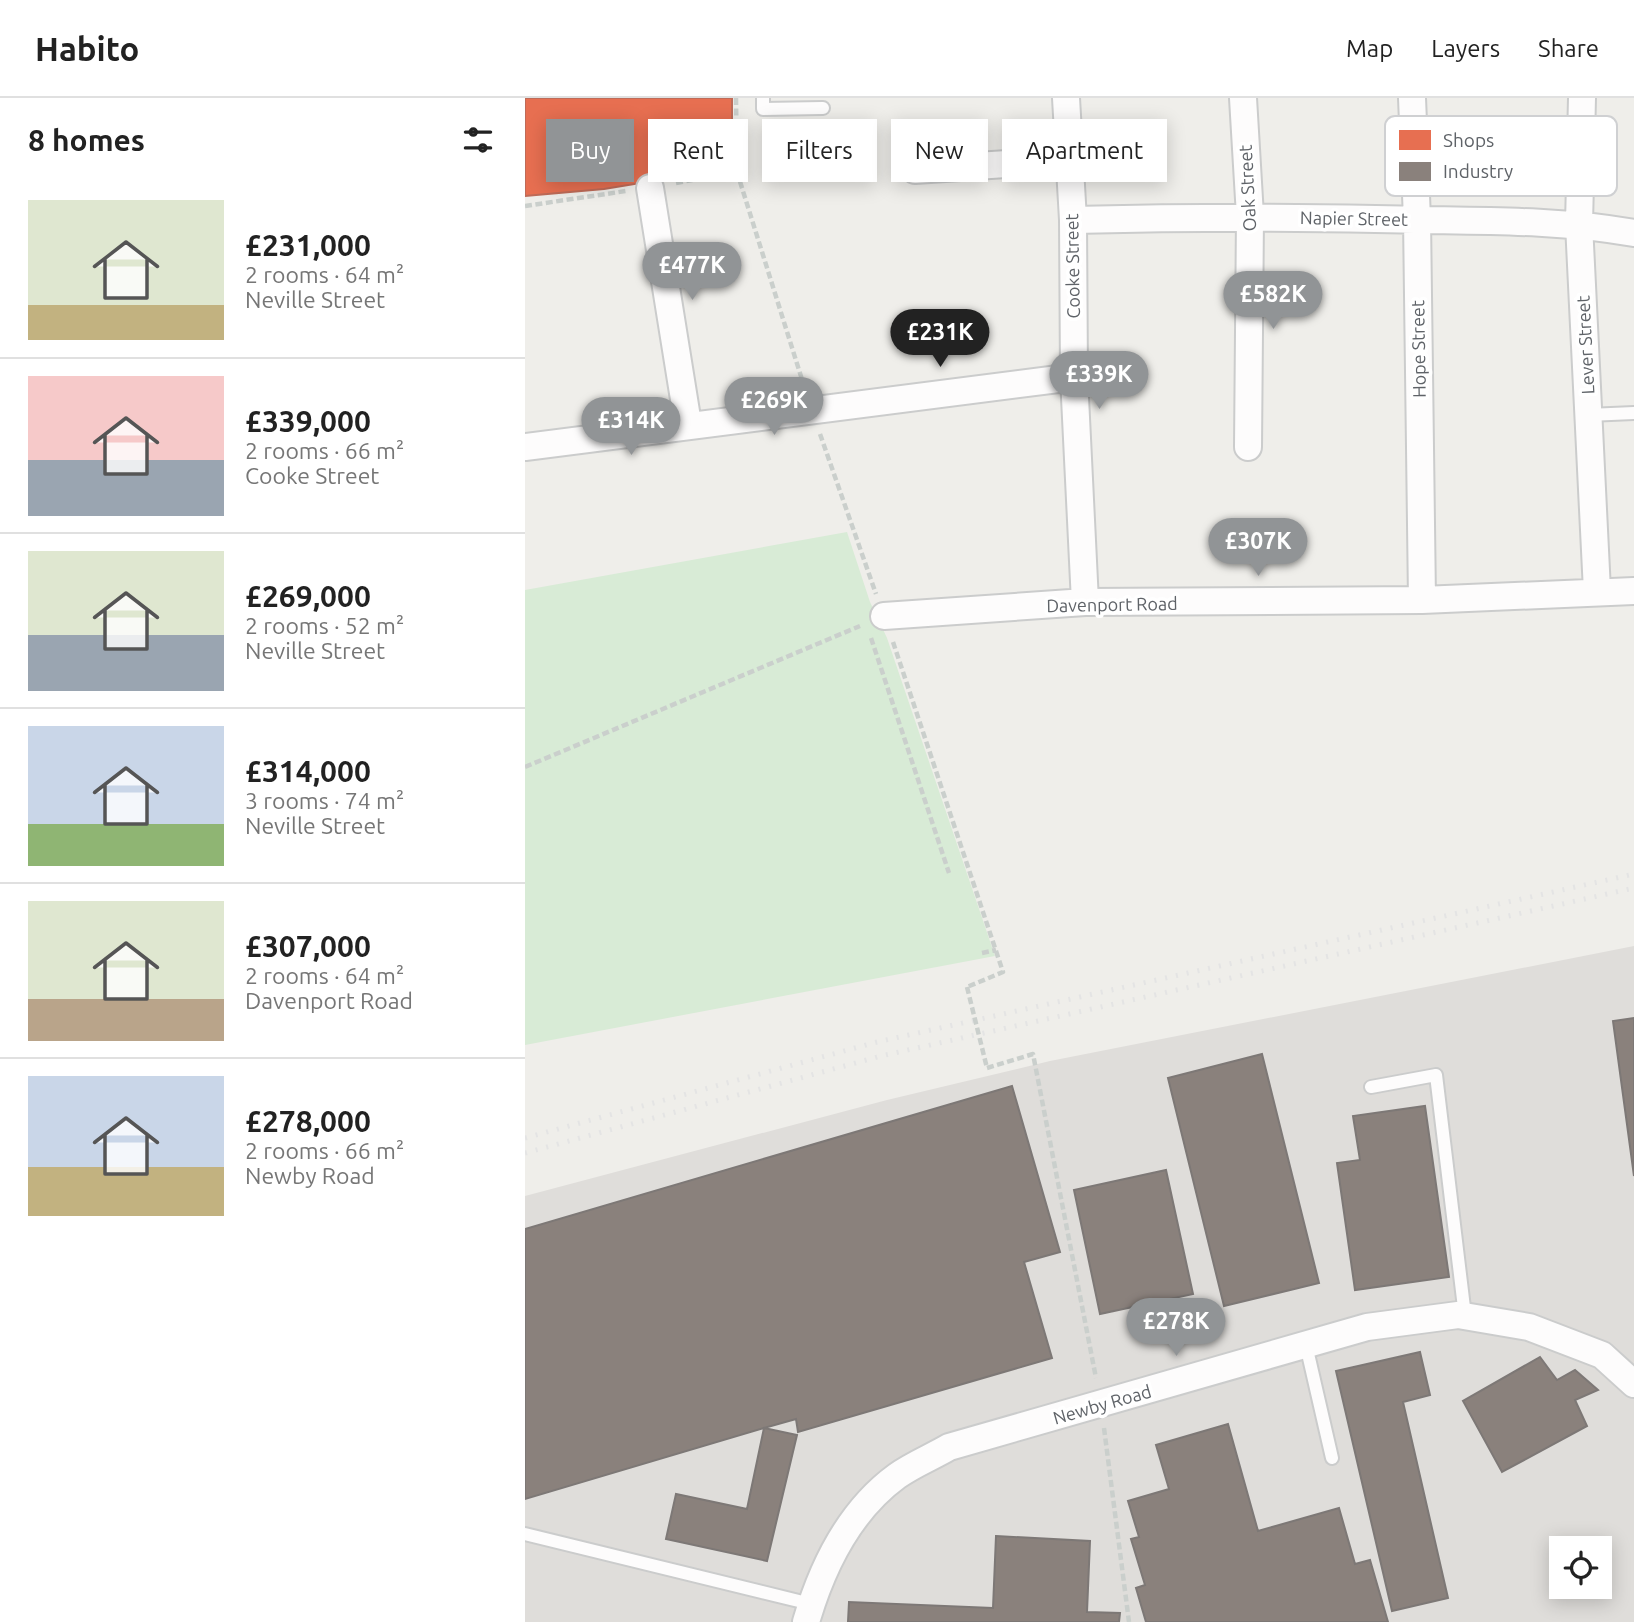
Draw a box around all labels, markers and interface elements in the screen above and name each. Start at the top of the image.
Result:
text: Habito [35,30,139,67]
text: Map [1346,35,1393,62]
text: Layers [1431,35,1500,62]
text: Share [1538,35,1599,62]
legend [1385,116,1617,196]
chip: Buy [546,119,634,182]
chip: Rent [648,119,748,182]
chip: Filters [762,119,877,182]
chip: New [891,119,988,182]
chip: Apartment [1002,119,1167,182]
icon: filters [459,121,497,159]
text: 8 homes [28,123,145,157]
text: Shops [1443,129,1494,151]
street label: Oak Street [1235,144,1259,232]
text: Industry [1443,160,1513,182]
street label: Napier Street [1300,207,1408,229]
street label: Cooke Street [1061,213,1083,319]
icon: home [84,228,168,312]
text: £231,000 [245,228,371,262]
pin: £477K [643,242,741,302]
text: £477K [658,252,726,277]
text: 2 rooms · 64 m² [245,262,404,287]
pin: £582K [1224,272,1322,331]
text: £582K [1239,281,1307,306]
text: Neville Street [245,287,385,312]
street label: Lever Street [1572,295,1598,395]
street label: Hope Street [1407,300,1429,398]
pin: £231K [891,310,989,369]
text: £231K [906,319,974,344]
pin: £339K [1050,352,1148,411]
text: £339K [1065,361,1133,386]
pin: £269K [725,378,823,437]
text: £269K [740,387,808,412]
pin: £314K [582,398,680,457]
icon: home [84,404,168,488]
text: £339,000 [245,404,371,438]
text: £314K [597,407,665,432]
text: 2 rooms · 66 m² [245,438,404,463]
text: Cooke Street [245,463,379,488]
pin: £307K [1209,518,1307,578]
text: £307K [1224,528,1292,553]
icon: home [84,579,168,663]
text: £269,000 [245,579,371,613]
street label: Davenport Road [1046,593,1178,615]
text: 2 rooms · 52 m² [245,613,404,638]
text: Neville Street [245,638,385,663]
icon: home [84,754,168,838]
text: £314,000 [245,754,371,788]
text: 3 rooms · 74 m² [245,788,404,813]
text: Neville Street [245,813,385,838]
icon: home [84,929,168,1013]
text: £307,000 [245,929,371,963]
text: 2 rooms · 64 m² [245,963,404,988]
text: Davenport Road [245,988,413,1013]
icon: home [84,1104,168,1188]
text: £278,000 [245,1104,371,1138]
text: 2 rooms · 66 m² [245,1138,404,1163]
text: Newby Road [245,1163,375,1188]
pin: £278K [1127,1298,1225,1358]
text: £278K [1142,1308,1210,1333]
street label: Newby Road [1050,1380,1154,1428]
map controls [1549,1536,1612,1599]
button: locate [1549,1536,1612,1599]

